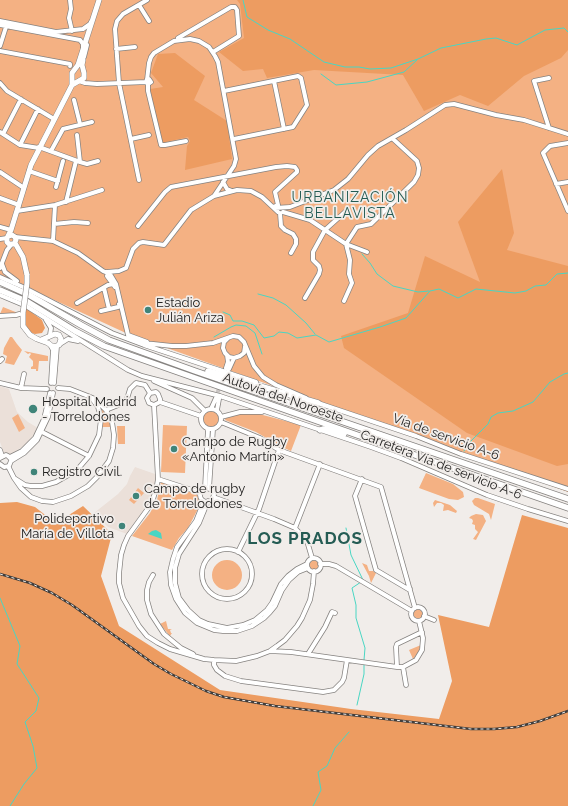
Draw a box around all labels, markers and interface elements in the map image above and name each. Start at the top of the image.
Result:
district label: URBANIZACIÓN BELLAVISTA [292,190,408,222]
place label: Estadio Julián Ariza [156,295,224,326]
marker: Estadio Julián Ariza [143,305,153,315]
street label: Autovía del Noroeste [221,370,345,426]
place label: Hospital Madrid - Torrelodones [42,394,137,425]
marker: Hospital Madrid - Torrelodones [27,403,39,415]
street label: Vía de servicio A-6 [391,410,501,464]
street label: Carretera Vía de servicio A-6 [358,427,524,503]
place label: Campo de Rugby «Antonio Martín» [182,434,287,465]
marker: Campo de Rugby «Antonio Martín» [169,444,179,454]
place label: Registro Civil. [42,464,122,480]
marker: Registro Civil. [29,467,39,477]
place label: Campo de rugby de Torrelodones [144,481,245,512]
marker: Campo de rugby de Torrelodones [131,491,141,501]
place label: Polideportivo María de Villota [21,511,114,542]
marker: Polideportivo María de Villota [117,521,127,531]
district label: LOS PRADOS [247,529,363,549]

